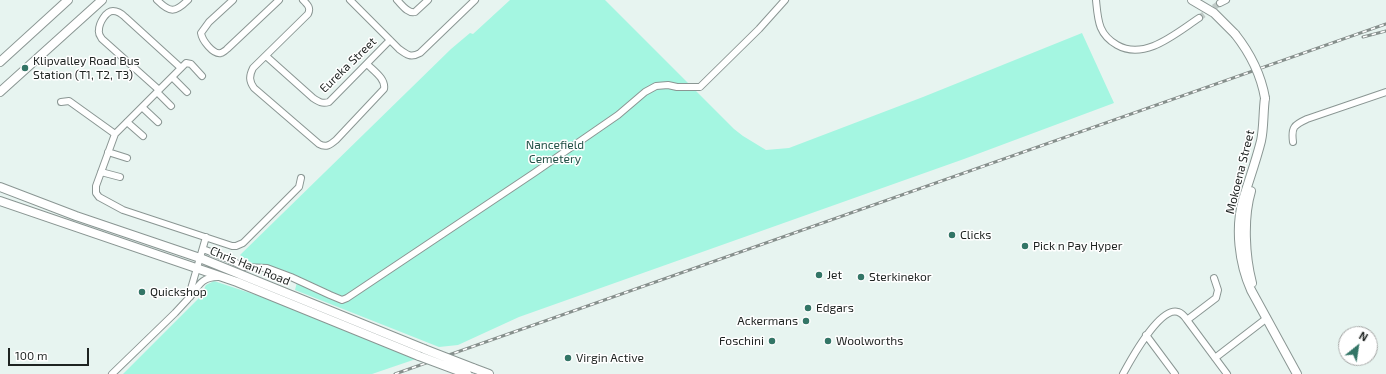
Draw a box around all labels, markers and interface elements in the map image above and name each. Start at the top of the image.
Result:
street label: Eureka Street [317,34,379,96]
place label: Klipvalley Road Bus Station (T1, T2, T3) [33,54,140,82]
marker: Klipvalley Road Bus Station (T1, T2, T3) [20,63,30,73]
street label: Mokoena Street [1223,128,1257,216]
park label: Nancefield Cemetery [526,138,584,166]
place label: Clicks [960,228,991,242]
marker: Clicks [947,230,957,240]
place label: Pick n Pay Hyper [1033,239,1123,253]
marker: Pick n Pay Hyper [1020,241,1030,251]
street label: Chris Hani Road [208,243,292,289]
place label: Jet [827,268,842,282]
marker: Jet [814,270,824,280]
place label: Sterkinekor [869,270,932,284]
marker: Sterkinekor [856,272,866,282]
place label: Quickshop [150,285,207,299]
marker: Quickshop [137,287,147,297]
place label: Edgars [816,301,854,315]
marker: Edgars [803,303,813,313]
place label: Ackermans [737,314,798,328]
marker: Ackermans [801,316,811,326]
north arrow [1338,326,1378,366]
text: N [1357,328,1370,344]
place label: Foschini [719,334,764,348]
place label: Woolworths [836,334,903,348]
marker: Foschini [767,336,777,346]
marker: Woolworths [823,336,833,346]
scale bar [10,340,91,366]
text: 100 m [15,348,47,362]
place label: Virgin Active [576,351,644,365]
marker: Virgin Active [563,353,573,363]

